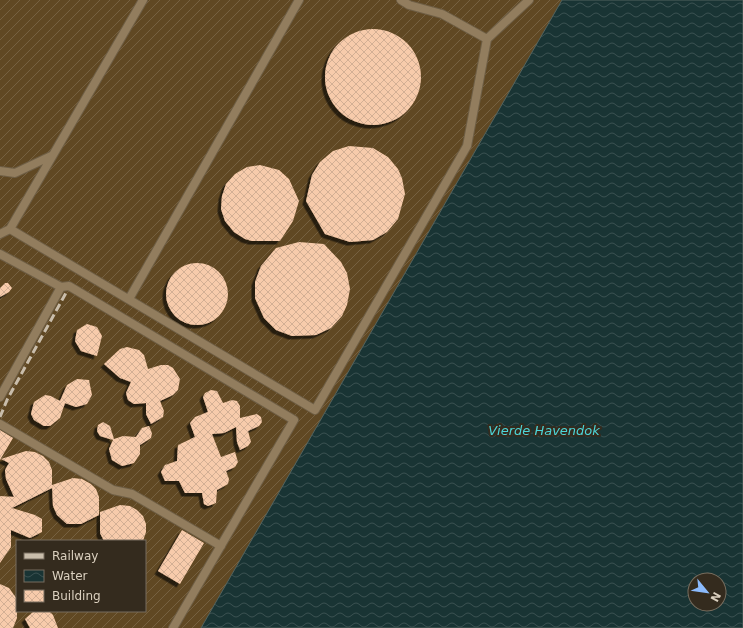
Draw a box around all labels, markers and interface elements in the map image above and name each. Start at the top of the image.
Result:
water label: Vierde Havendok [488,423,600,438]
legend [16,540,146,612]
text: Railway [52,549,98,563]
text: Water [52,569,88,583]
north arrow [687,572,727,612]
text: Building [52,589,101,603]
text: N [707,589,723,604]

